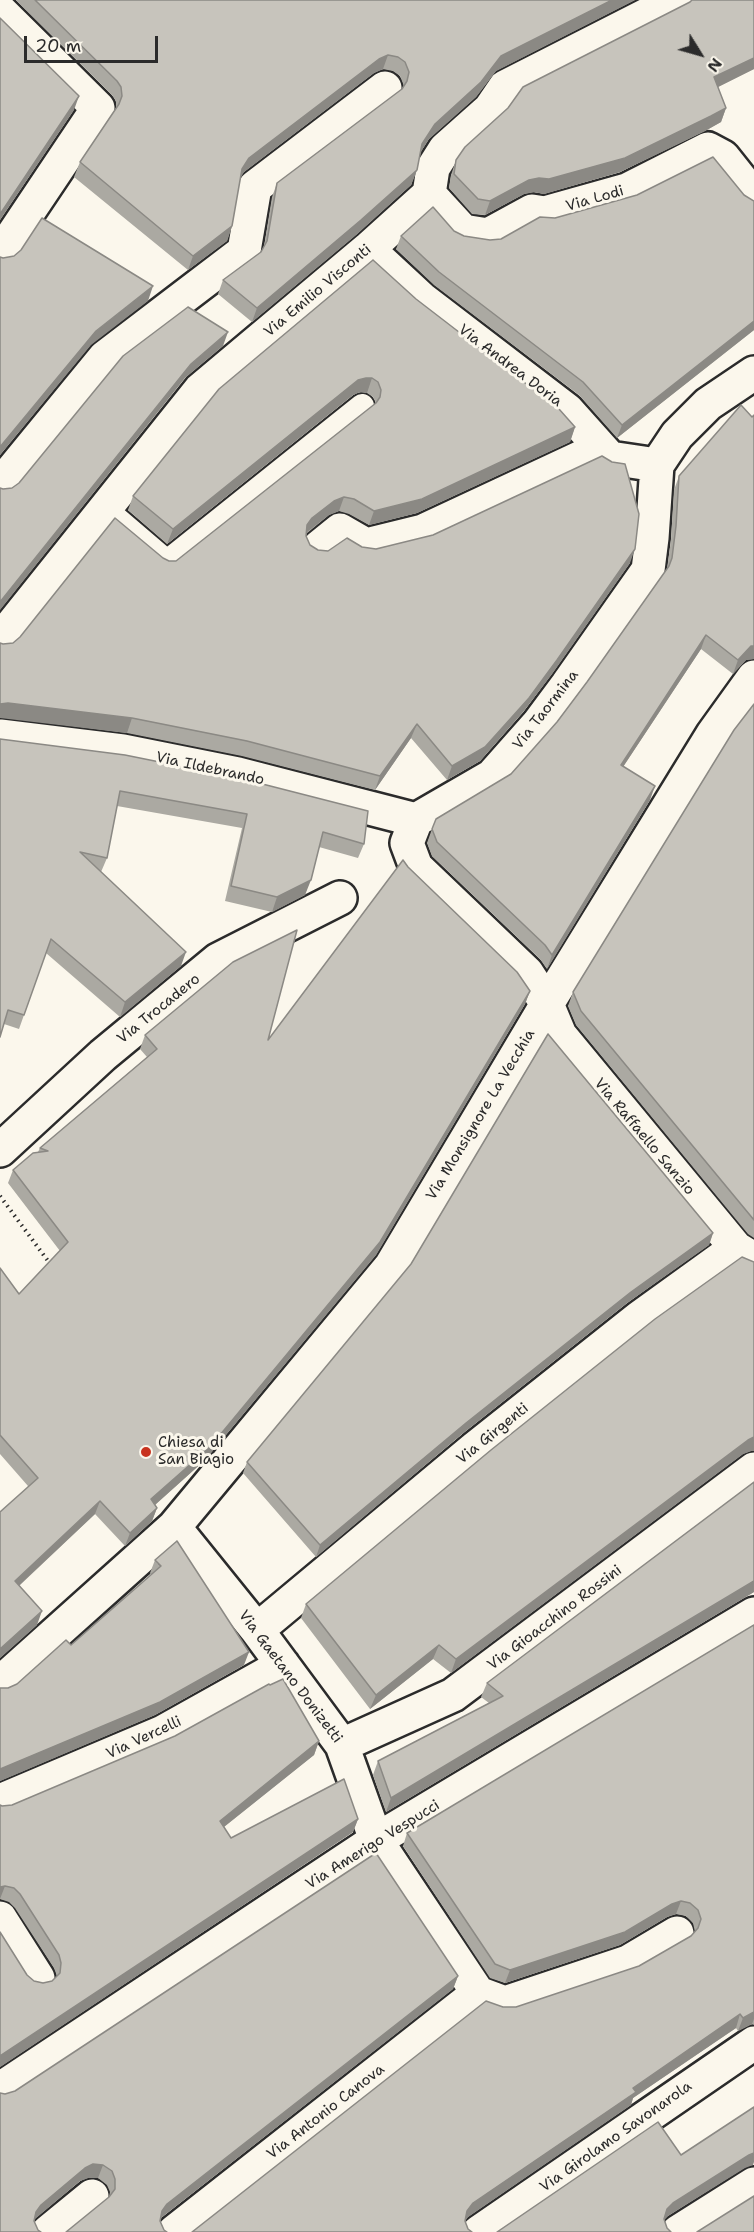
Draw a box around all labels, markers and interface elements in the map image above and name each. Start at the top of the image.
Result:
scale bar [27,24,160,62]
north arrow [670,24,730,84]
text: 20 m [35,34,81,58]
text: N [703,54,727,77]
street label: Via Lodi [564,182,626,216]
street label: Via Emilio Visconti [261,241,375,341]
street label: Via Andrea Doria [454,321,566,411]
street label: Via Taormina [509,667,583,753]
street label: Via Ildebrando [154,749,266,789]
street label: Via Trocadero [114,970,204,1048]
street label: Via Monsignore La Vecchia [423,1026,539,1204]
street label: Via Raffaello Sanzio [590,1075,698,1199]
street label: Via Girgenti [453,1400,533,1468]
place label: Chiesa di San Biagio [158,1434,234,1469]
marker: Chiesa di San Biagio [139,1445,153,1459]
street label: Via Gioacchino Rossini [484,1562,626,1674]
street label: Via Gaetano Donizetti [234,1607,346,1747]
street label: Via Vercelli [104,1713,184,1763]
street label: Via Amerigo Vespucci [303,1796,443,1894]
street label: Via Antonio Canova [264,2061,388,2163]
street label: Via Girolamo Savonarola [537,2078,695,2196]

